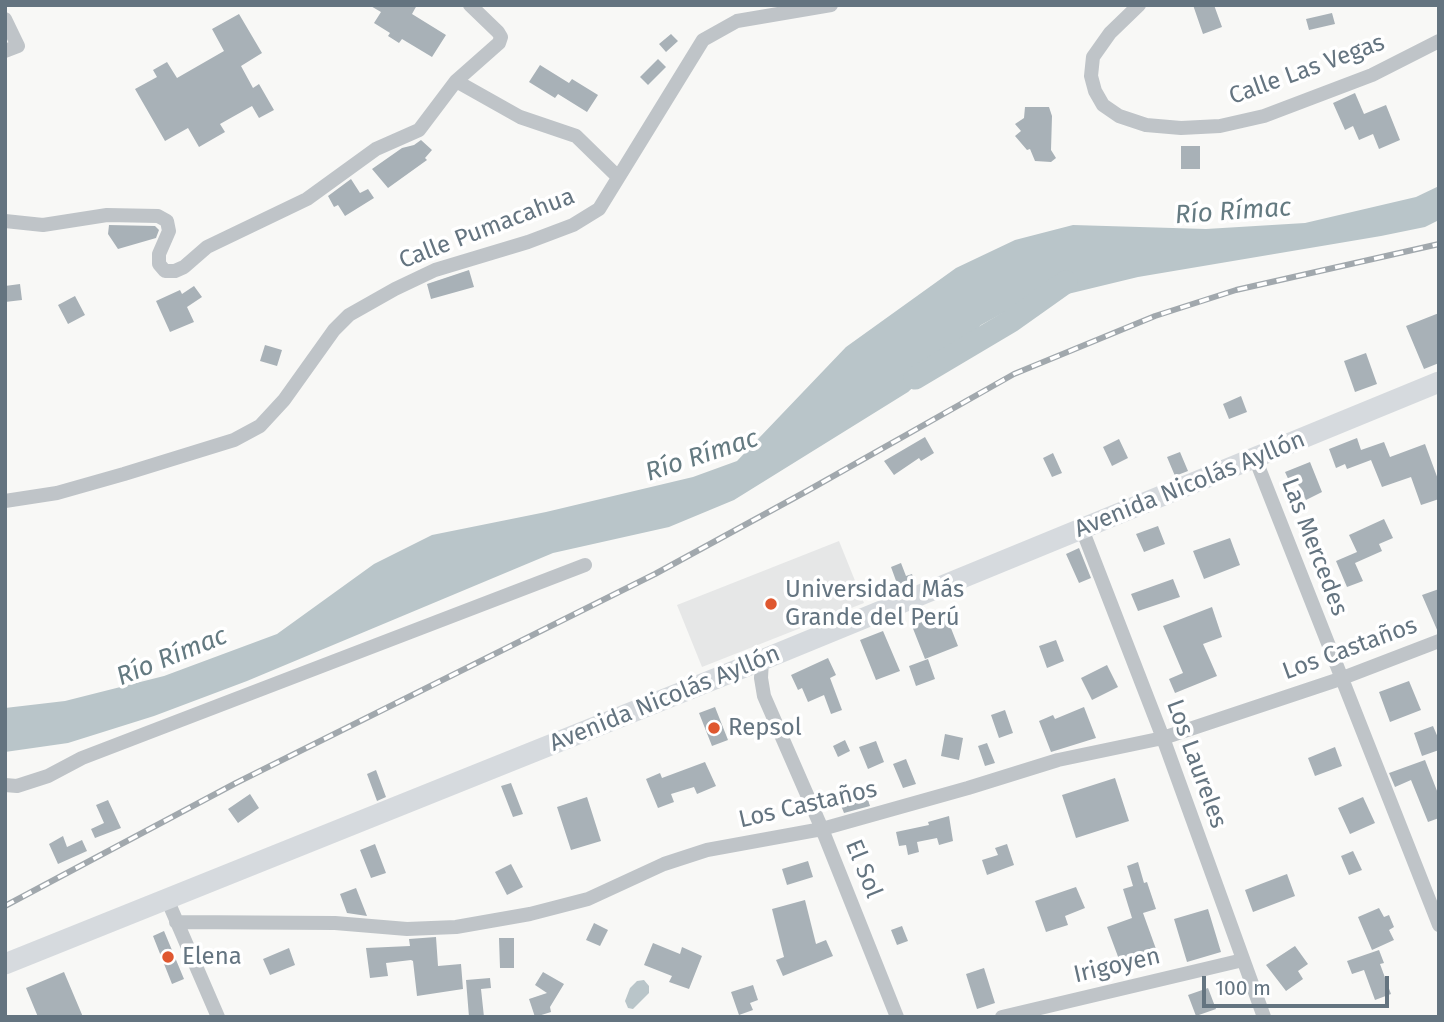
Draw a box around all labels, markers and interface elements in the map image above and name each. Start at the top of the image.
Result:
street label: Calle Las Vegas [1225,29,1389,111]
street label: Calle Pumacahua [395,182,579,276]
water label: Río Rímac [1174,192,1292,232]
water label: Río Rímac [642,423,762,489]
street label: Avenida Nicolás Ayllón [1070,426,1310,544]
street label: Las Mercedes [1275,474,1353,620]
place label: Universidad Más Grande del Perú [785,576,964,632]
marker: Universidad Más Grande del Perú [763,596,779,612]
street label: Los Castaños [1279,611,1421,687]
water label: Río Rímac [112,621,232,693]
street label: Avenida Nicolás Ayllón [545,640,785,758]
street label: Los Laureles [1159,696,1233,832]
place label: Repsol [728,714,802,742]
marker: Repsol [706,720,722,736]
street label: Los Castaños [736,775,880,835]
street label: El Sol [838,836,888,902]
street label: Irigoyen [1071,942,1163,990]
place label: Elena [182,943,242,971]
marker: Elena [160,949,176,965]
scale bar [1206,962,1393,1006]
text: 100 m [1215,975,1271,1001]

